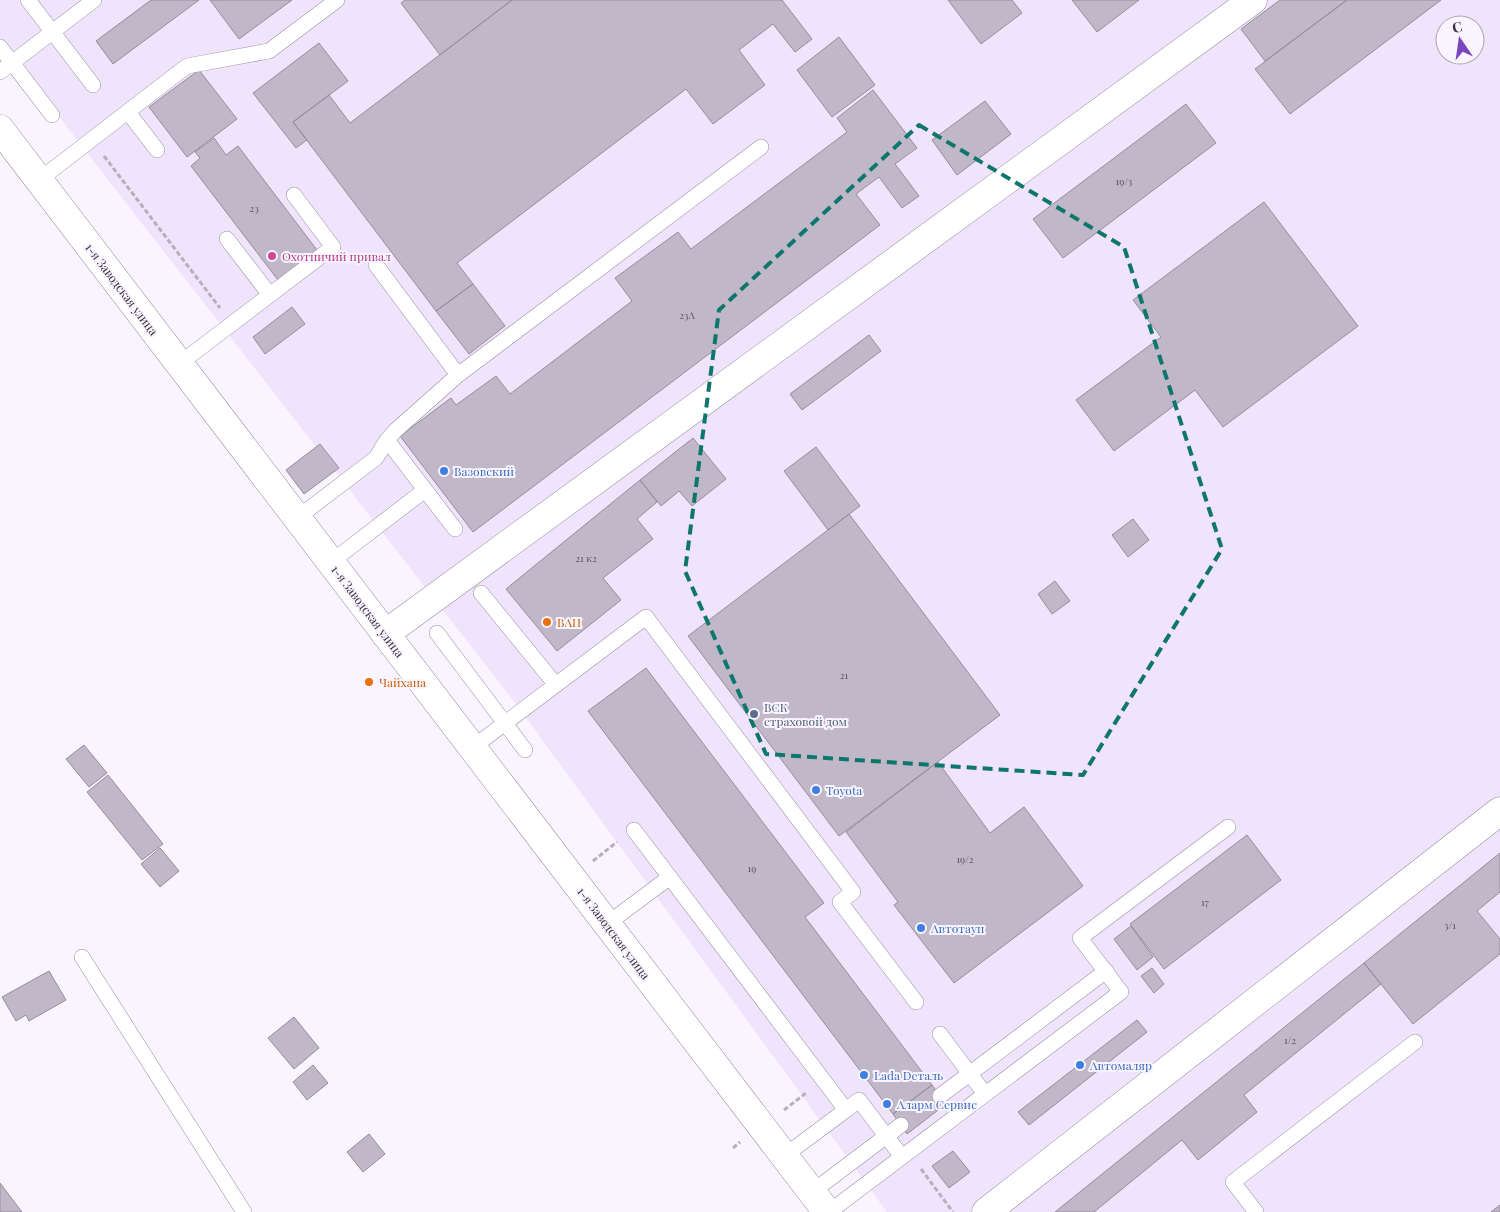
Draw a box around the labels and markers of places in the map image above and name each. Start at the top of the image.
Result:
place label: Охотничий привал [282,248,391,264]
marker: Охотничий привал [266,250,278,262]
place label: Вазовский [454,463,514,479]
marker: Вазовский [438,465,450,477]
place label: ВАН [557,614,581,630]
marker: ВАН [541,616,553,628]
place label: Чайхана [379,674,426,690]
marker: Чайхана [363,676,375,688]
place label: ВСК страховой дом [764,699,848,729]
marker: ВСК страховой дом [748,708,760,720]
place label: Toyota [826,782,862,798]
marker: Toyota [810,784,822,796]
place label: Автотаун [930,920,984,936]
marker: Автотаун [915,922,927,934]
place label: Автомаляр [1089,1057,1152,1073]
marker: Автомаляр [1074,1059,1086,1071]
place label: Lada Dеталь [874,1067,943,1083]
marker: Lada Dеталь [858,1069,870,1081]
place label: Аларм Сервис [896,1096,977,1112]
marker: Аларм Сервис [881,1098,893,1110]

